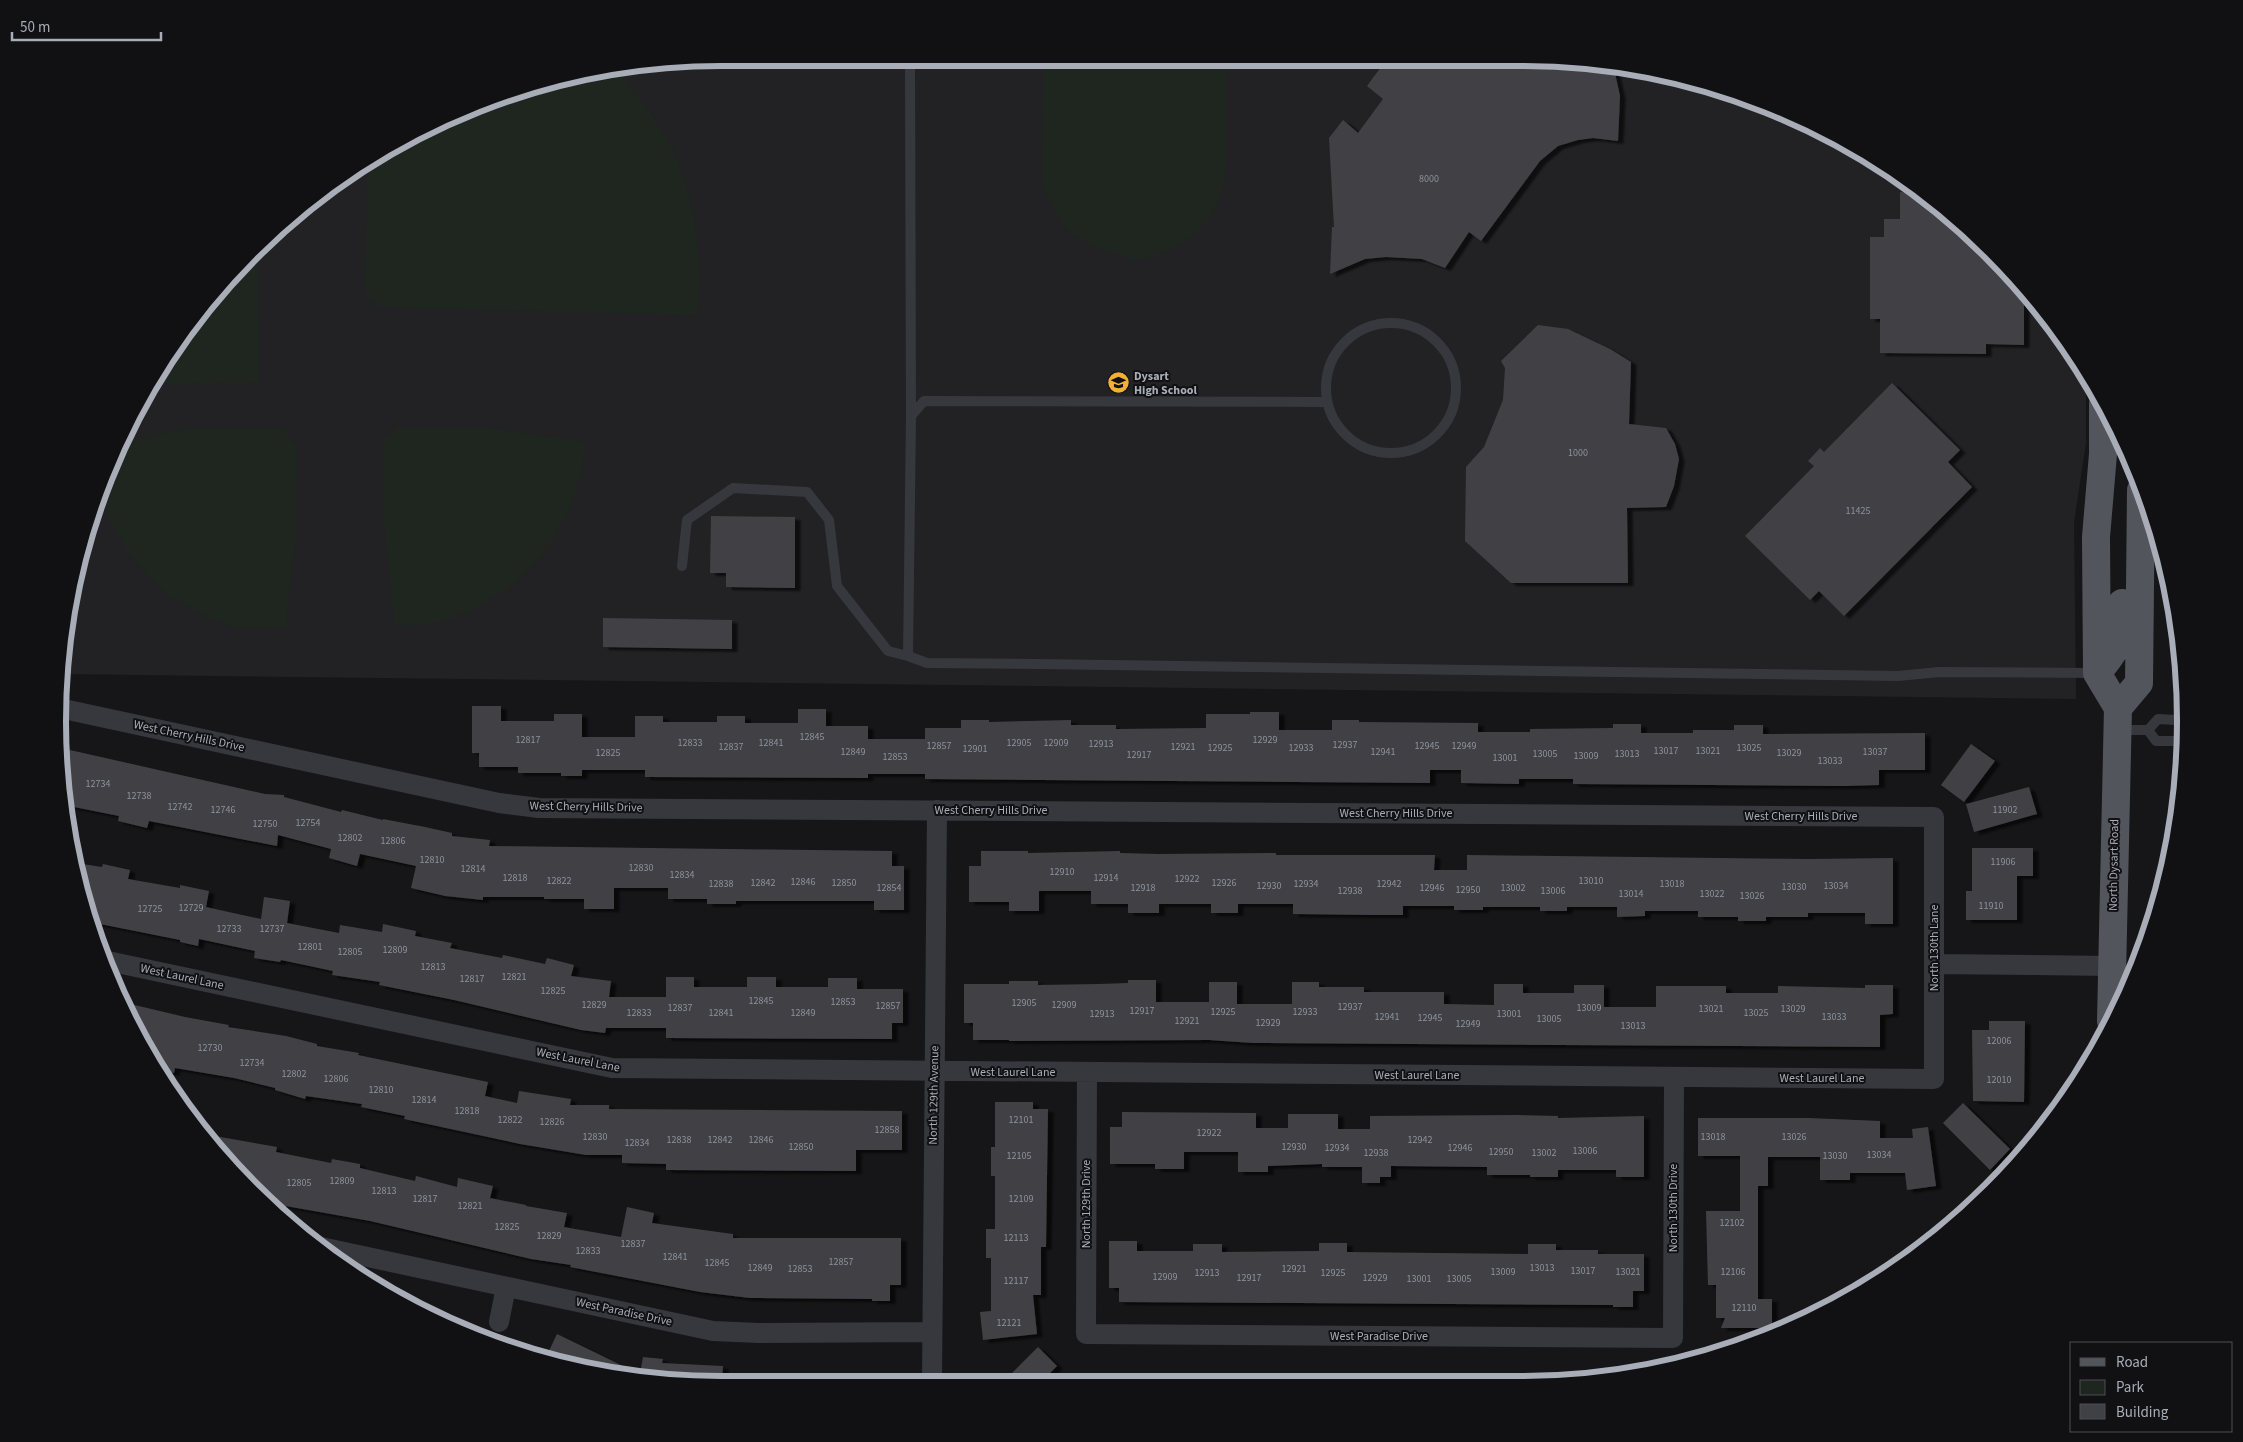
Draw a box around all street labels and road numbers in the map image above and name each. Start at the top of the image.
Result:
street label: West Cherry Hills Drive [132,716,246,756]
street label: West Cherry Hills Drive [529,798,643,816]
street label: West Cherry Hills Drive [935,802,1048,819]
street label: West Cherry Hills Drive [1340,805,1453,822]
street label: West Cherry Hills Drive [1745,808,1858,825]
street label: North Dysart Road [2105,819,2123,911]
street label: North 130th Lane [1926,905,1943,991]
street label: West Laurel Lane [139,960,225,994]
street label: West Laurel Lane [535,1044,621,1076]
street label: North 129th Avenue [925,1045,943,1145]
street label: West Laurel Lane [971,1064,1055,1081]
street label: West Laurel Lane [1375,1067,1459,1084]
street label: West Laurel Lane [1780,1070,1864,1087]
street label: North 129th Drive [1078,1160,1095,1248]
street label: North 130th Drive [1665,1164,1682,1252]
street label: West Paradise Drive [574,1294,674,1330]
street label: West Paradise Drive [1330,1328,1428,1345]

